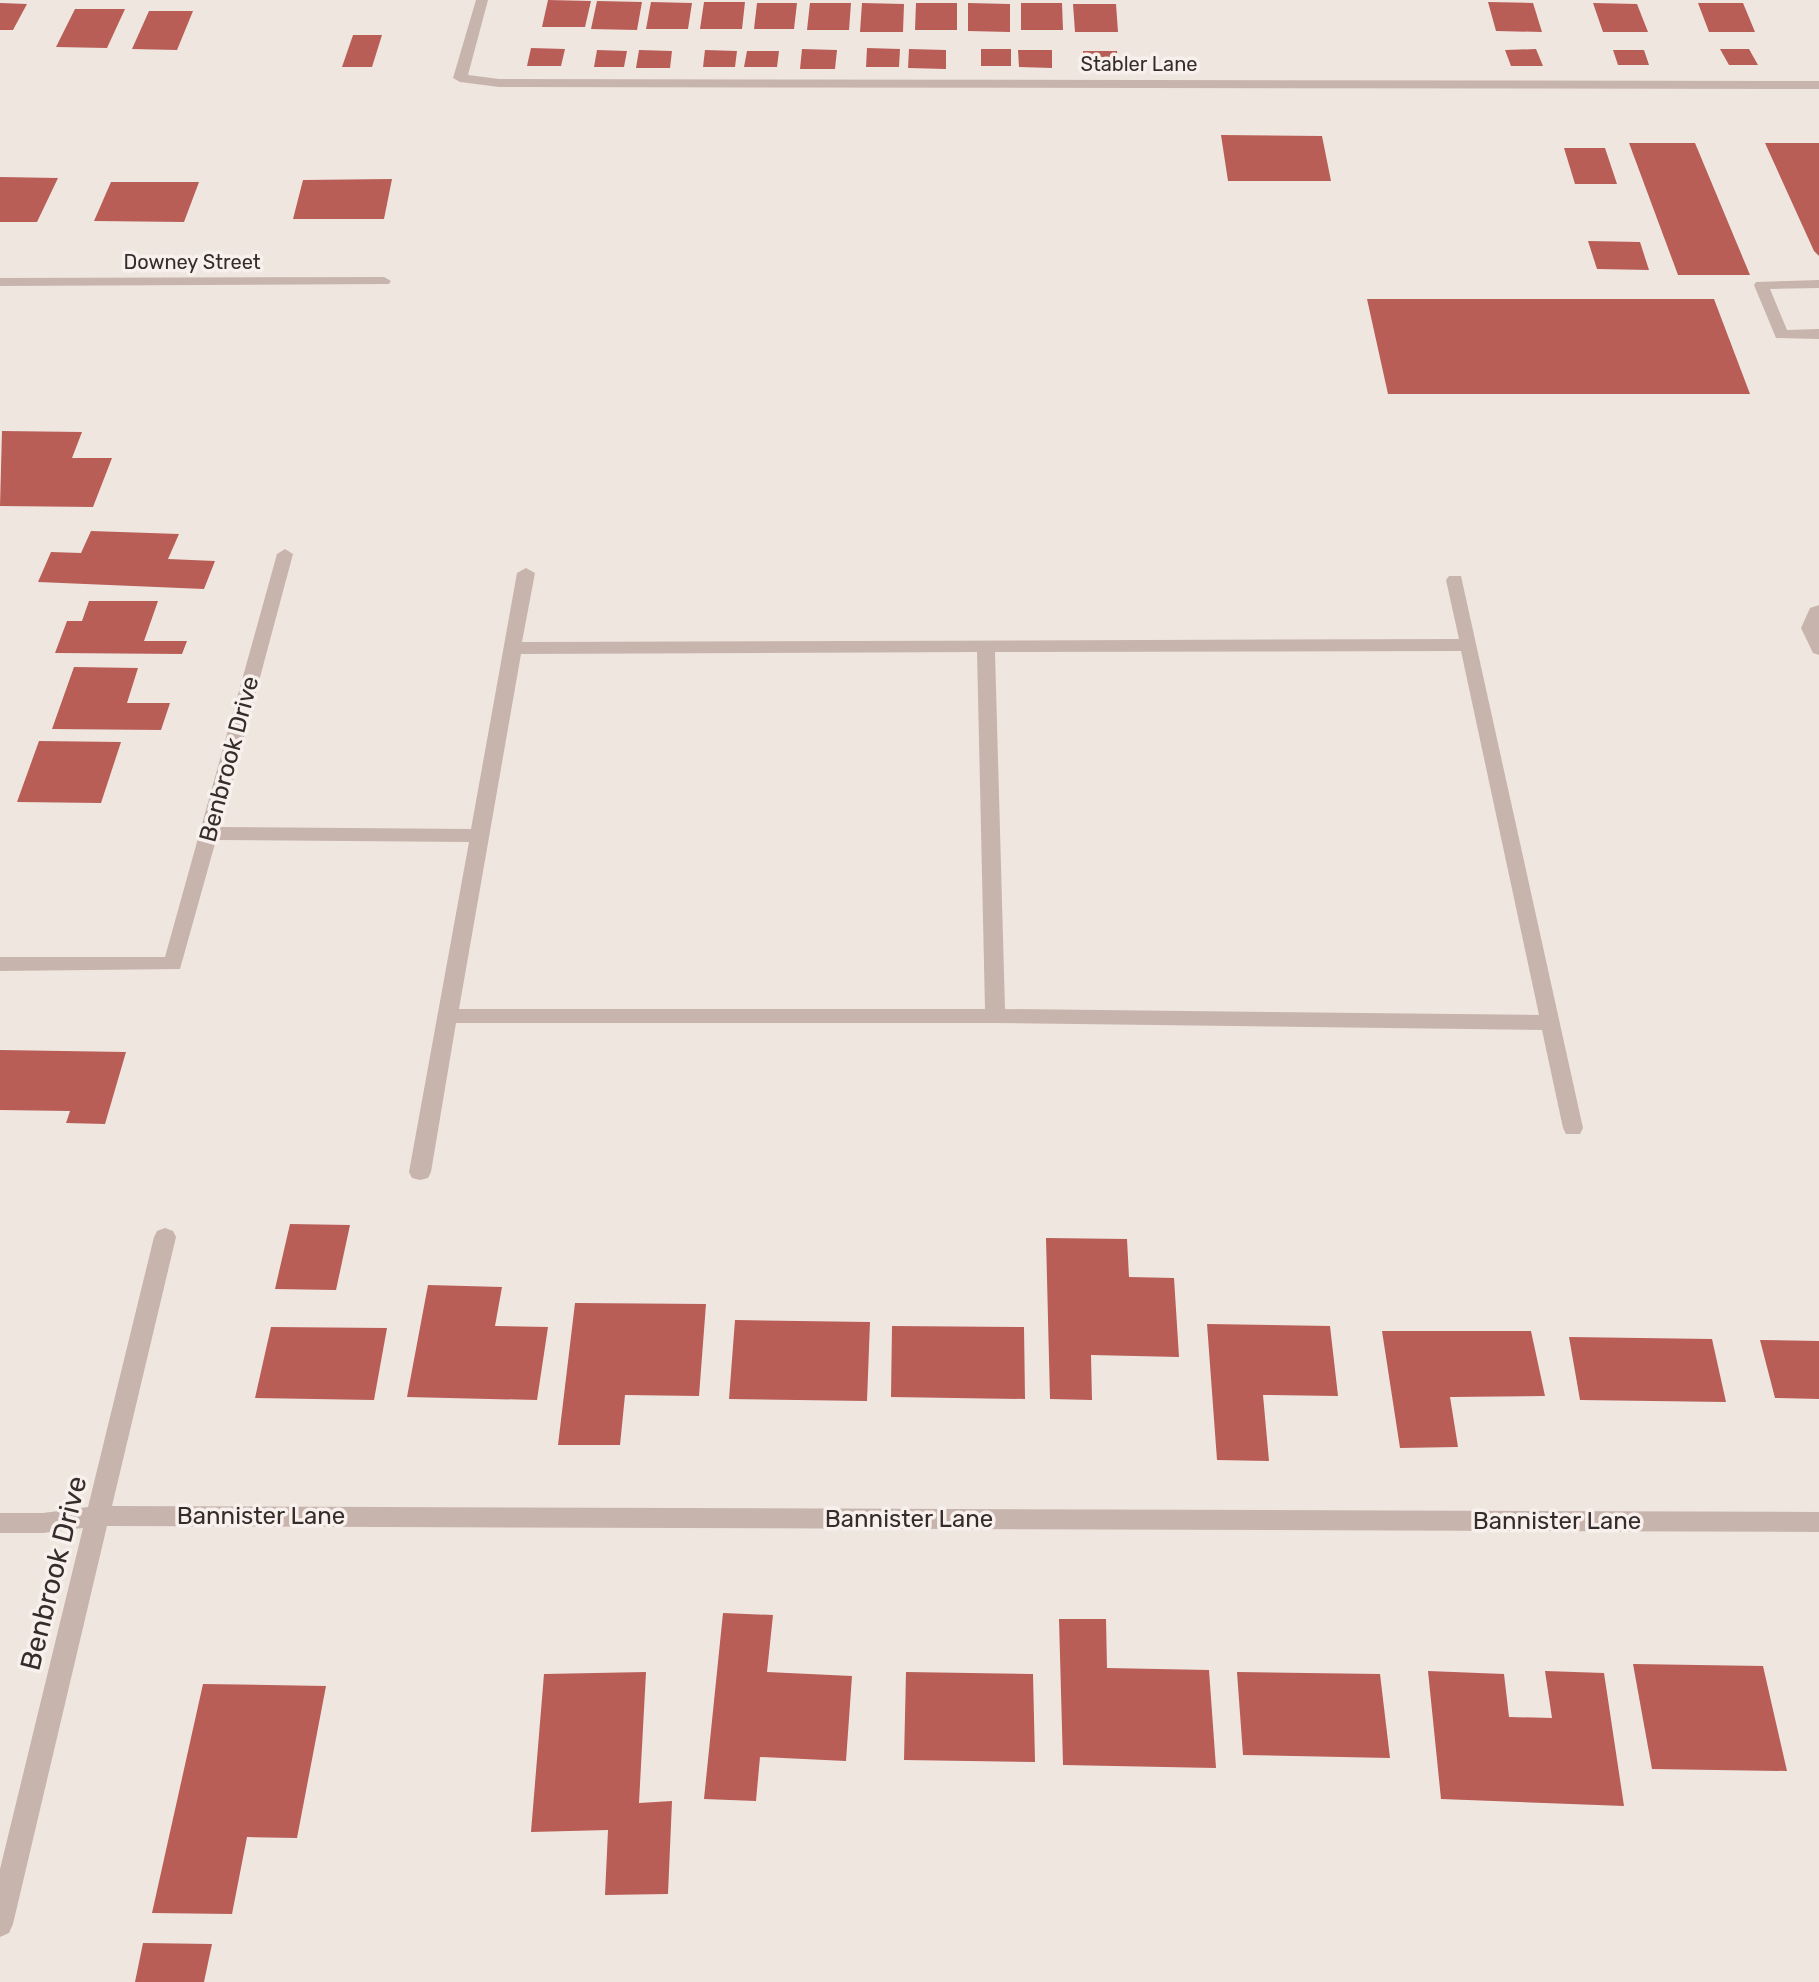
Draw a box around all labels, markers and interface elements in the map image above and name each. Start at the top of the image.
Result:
street label: Stabler Lane [1081,52,1197,76]
street label: Downey Street [123,250,261,274]
street label: Benbrook Drive [193,673,265,845]
street label: Benbrook Drive [13,1473,94,1674]
street label: Bannister Lane [177,1502,345,1530]
street label: Bannister Lane [825,1505,993,1533]
street label: Bannister Lane [1473,1507,1641,1535]

